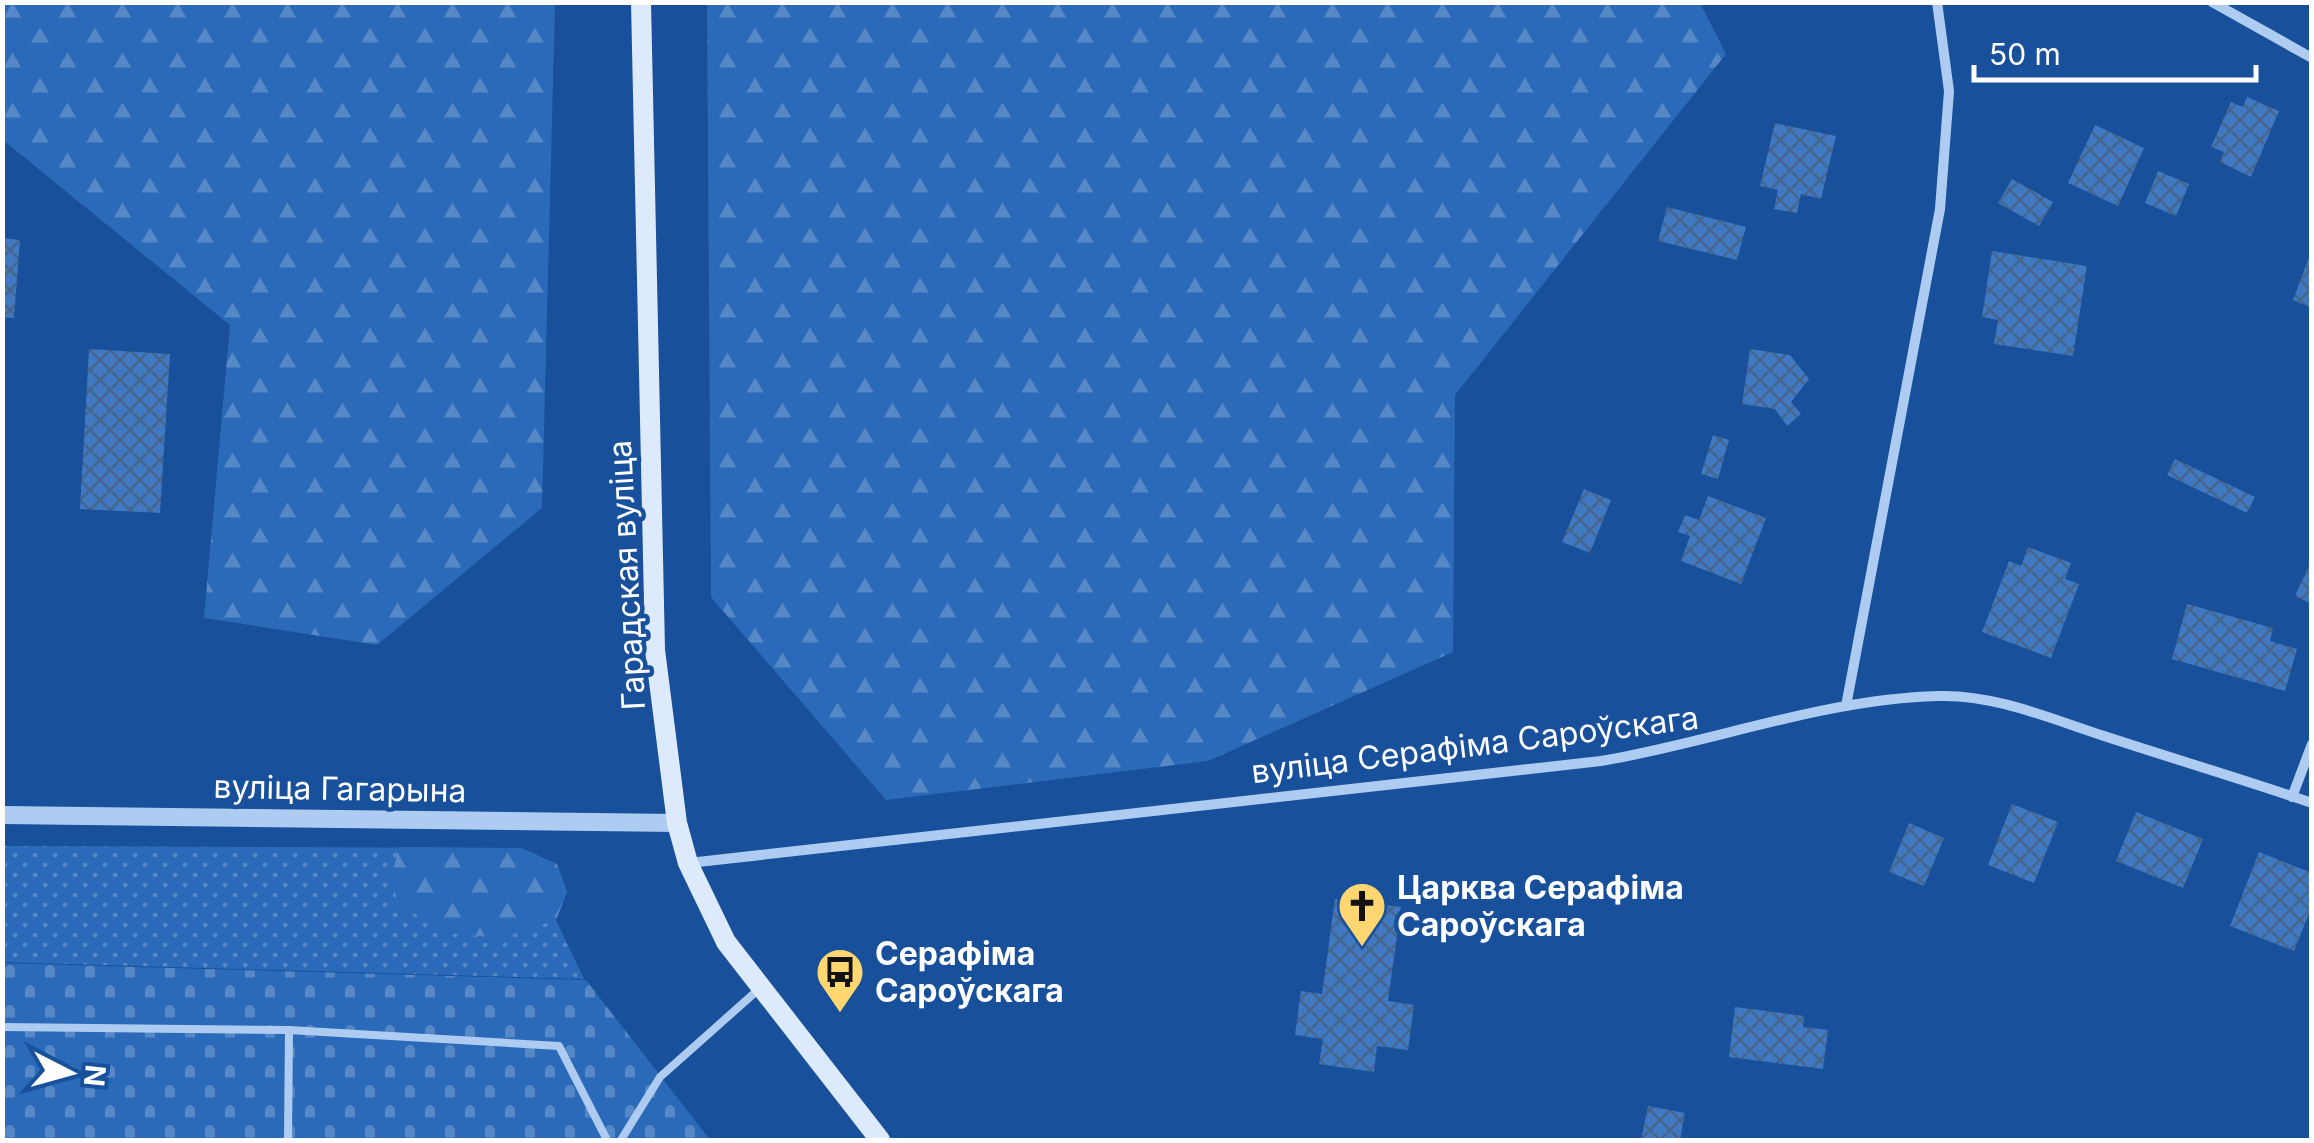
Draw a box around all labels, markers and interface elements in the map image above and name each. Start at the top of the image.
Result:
scale bar [1974,20,2256,82]
text: 50 m [1989,36,2061,72]
street label: Гарадская вуліца [600,439,653,711]
street label: вуліца Серафіма Сароўскага [1249,698,1701,791]
street label: вуліца Гагарына [213,767,467,810]
place label: Царква Серафіма Сароўскага [1397,868,1684,944]
church icon: Царква Серафіма Сароўскага [1336,880,1388,948]
place label: Серафіма Сароўскага [875,934,1064,1010]
bus stop icon: Серафіма Сароўскага [814,946,866,1014]
north arrow [20,1023,120,1123]
text: N [77,1063,113,1088]

